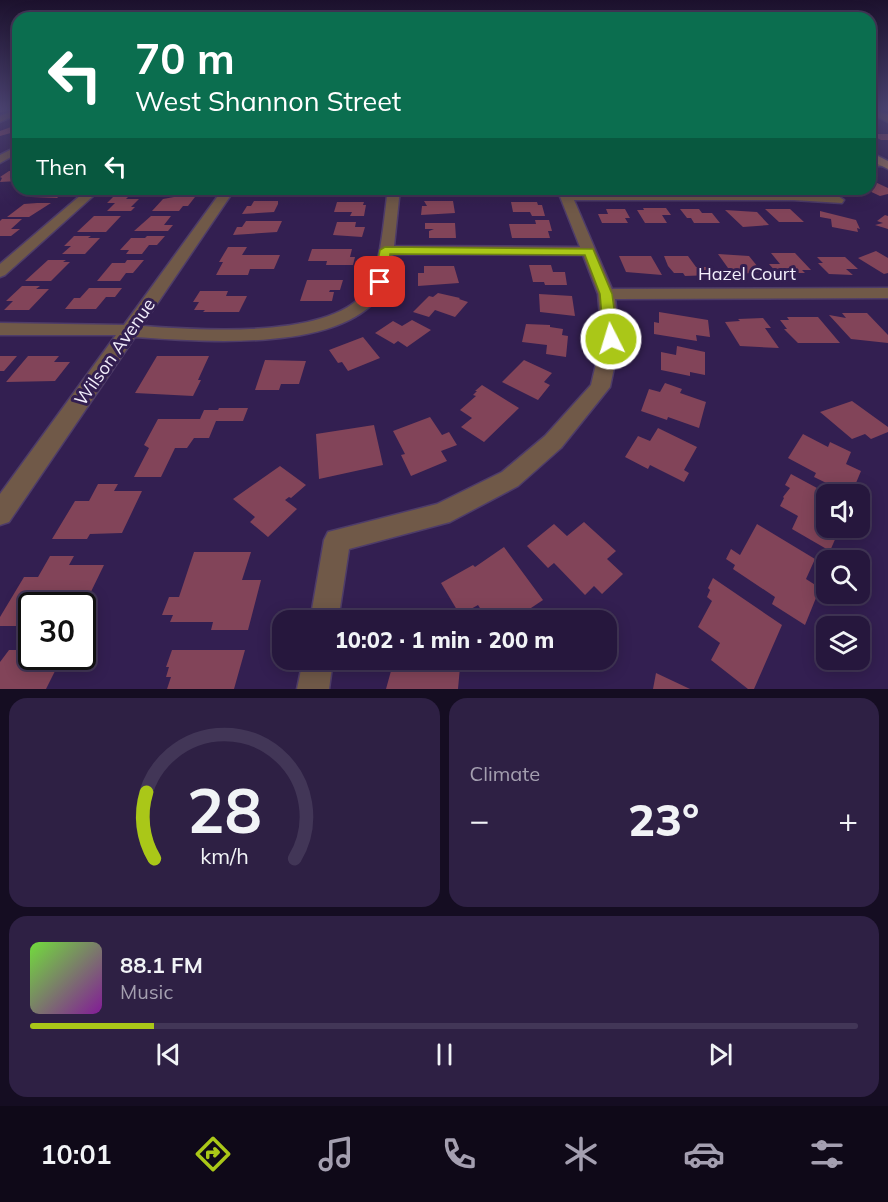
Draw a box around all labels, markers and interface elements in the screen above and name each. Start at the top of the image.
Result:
text: 70 m [135,32,235,85]
icon: left [36,36,114,114]
text: West Shannon Street [135,84,401,118]
icon: left [99,150,132,183]
text: Then [36,153,87,181]
pin [354,256,405,307]
street label: Hazel Court [698,262,796,285]
icon: arrive [363,265,396,298]
street label: Wilson Avenue [69,294,160,410]
position arrow [579,307,643,371]
map controls [816,484,870,670]
button: sound [816,484,870,538]
button: search [816,550,870,604]
speed limit sign: 30 [18,592,96,670]
button: layers [816,616,870,670]
text: 10:02 · 1 min · 200 m [335,626,554,654]
text: Climate [470,761,540,786]
text: 28 [187,770,262,849]
text: 23° [628,791,699,847]
text: − [470,799,489,840]
text: + [838,799,858,840]
text: km/h [200,843,248,870]
text: 88.1 FM [120,951,203,979]
text: Music [120,979,173,1004]
icon: previous [152,1038,185,1071]
icon: pause [428,1038,461,1071]
icon: next [704,1038,737,1071]
icon: directions [192,1133,234,1175]
icon: music [315,1133,357,1175]
icon: phone [438,1133,480,1175]
icon: climate [560,1133,602,1175]
icon: car [683,1133,725,1175]
icon: filters [806,1133,848,1175]
text: 10:01 [40,1137,112,1171]

